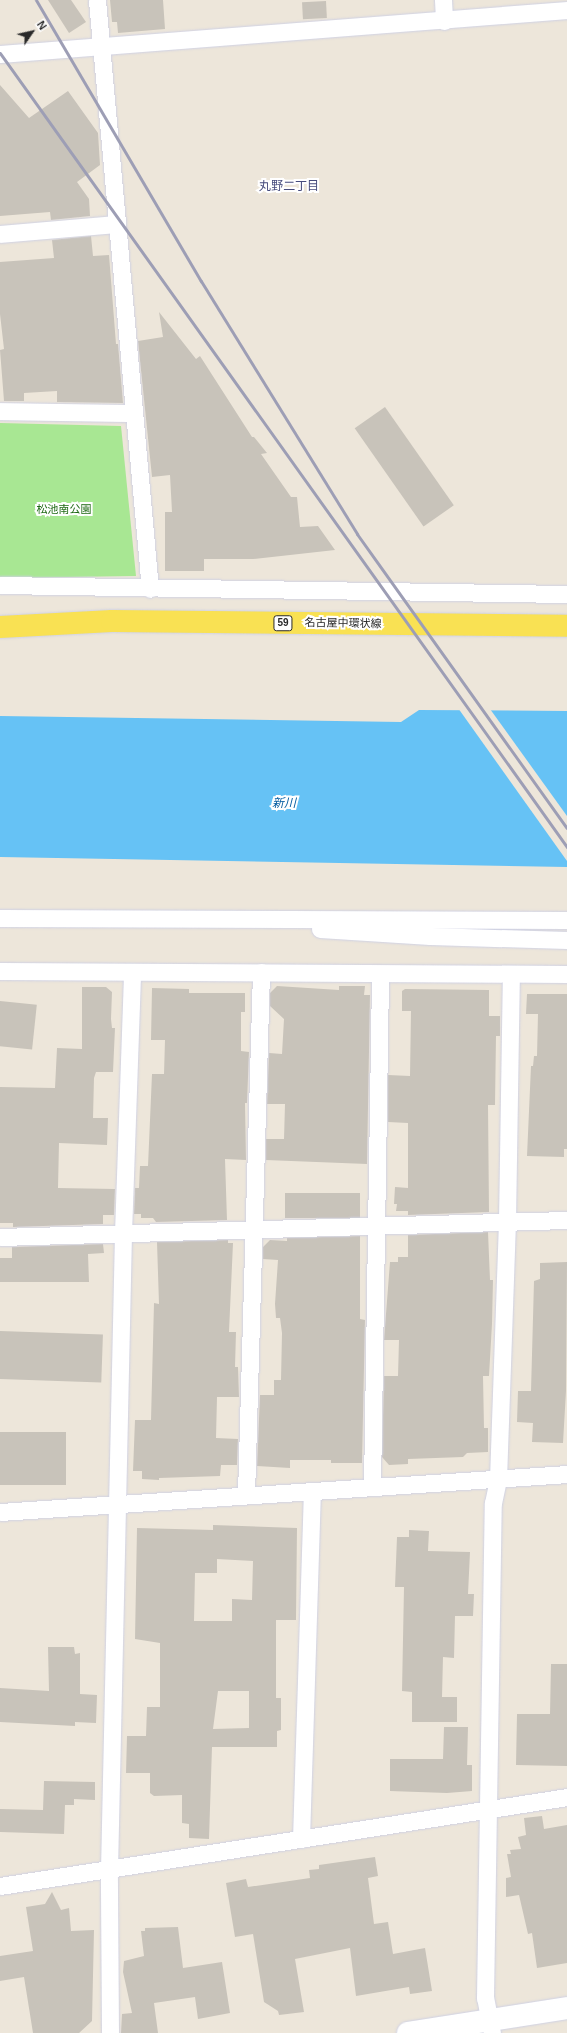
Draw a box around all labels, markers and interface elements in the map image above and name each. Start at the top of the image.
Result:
north arrow [12,12,52,52]
text: N [35,19,49,32]
district label: 丸野二丁目 [259,180,319,194]
park label: 松池南公園 [37,502,91,516]
road number: 59 [273,615,293,631]
street label: 名古屋中環状線 [304,616,382,630]
water label: 新川 [272,797,296,811]

